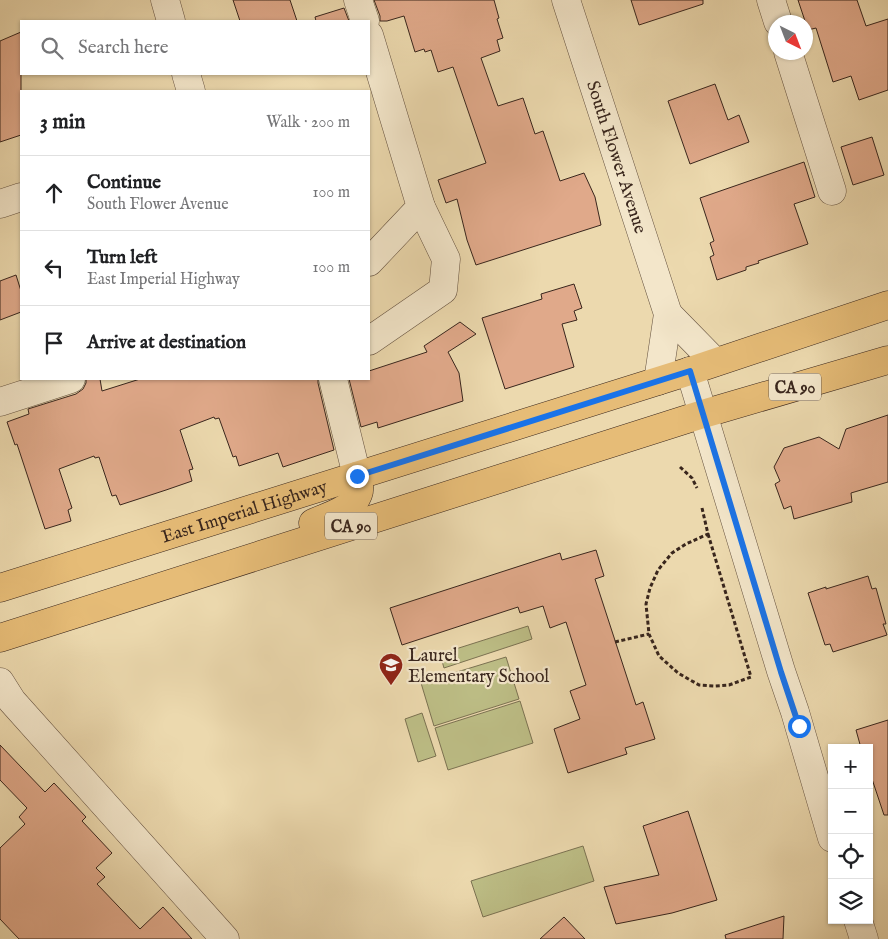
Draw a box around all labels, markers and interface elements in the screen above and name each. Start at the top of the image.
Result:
north arrow [768,15,813,60]
search box [20,20,370,75]
icon: search [38,34,66,62]
text: Search here [78,36,169,60]
street label: South Flower Avenue [580,78,651,237]
text: 3 min [40,109,85,136]
text: Walk · 200 m [266,113,350,133]
text: Continue [87,171,161,195]
icon: ahead [40,179,68,207]
text: 100 m [313,183,350,203]
text: South Flower Avenue [87,195,229,215]
text: Turn left [87,246,158,270]
icon: left [40,254,68,282]
text: 100 m [313,258,350,278]
text: East Imperial Highway [87,270,240,290]
icon: arrive [40,329,68,357]
text: Arrive at destination [87,331,246,355]
road number: CA 90 [769,374,821,401]
route end [346,465,369,488]
street label: East Imperial Highway [159,476,330,549]
road number: CA 90 [325,512,377,540]
place label: Laurel Elementary School [408,645,549,689]
school or university icon: Laurel Elementary School [378,652,404,686]
route start [788,715,811,738]
map controls [828,744,873,924]
button: + [828,744,873,789]
button: − [828,789,873,834]
button: locate [828,834,873,879]
button: layers [828,879,873,924]

